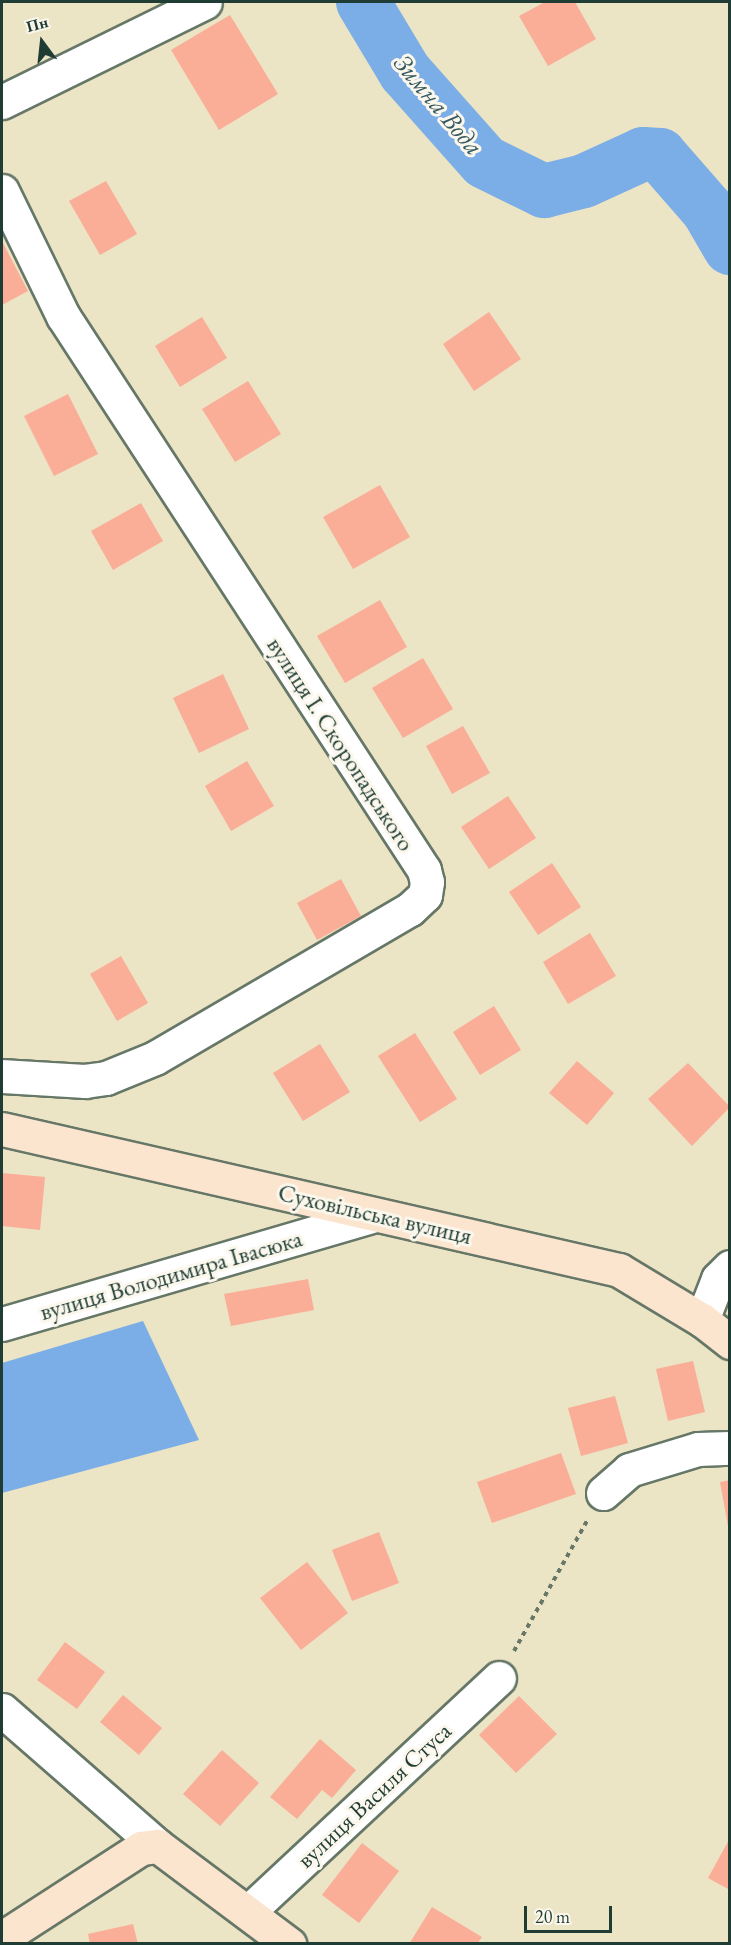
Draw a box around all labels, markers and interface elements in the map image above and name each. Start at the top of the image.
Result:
text: Пн [24,11,50,37]
north arrow [12,12,72,72]
water label: Зимна Вода [387,48,489,162]
street label: вулиця І. Скоропадського [261,632,421,856]
street label: Суховільська вулиця [275,1178,475,1250]
street label: вулиця Володимира Івасюка [37,1224,305,1326]
street label: вулиця Василя Стуса [291,1716,457,1874]
scale bar [527,1894,616,1932]
text: 20 m [535,1905,570,1928]

